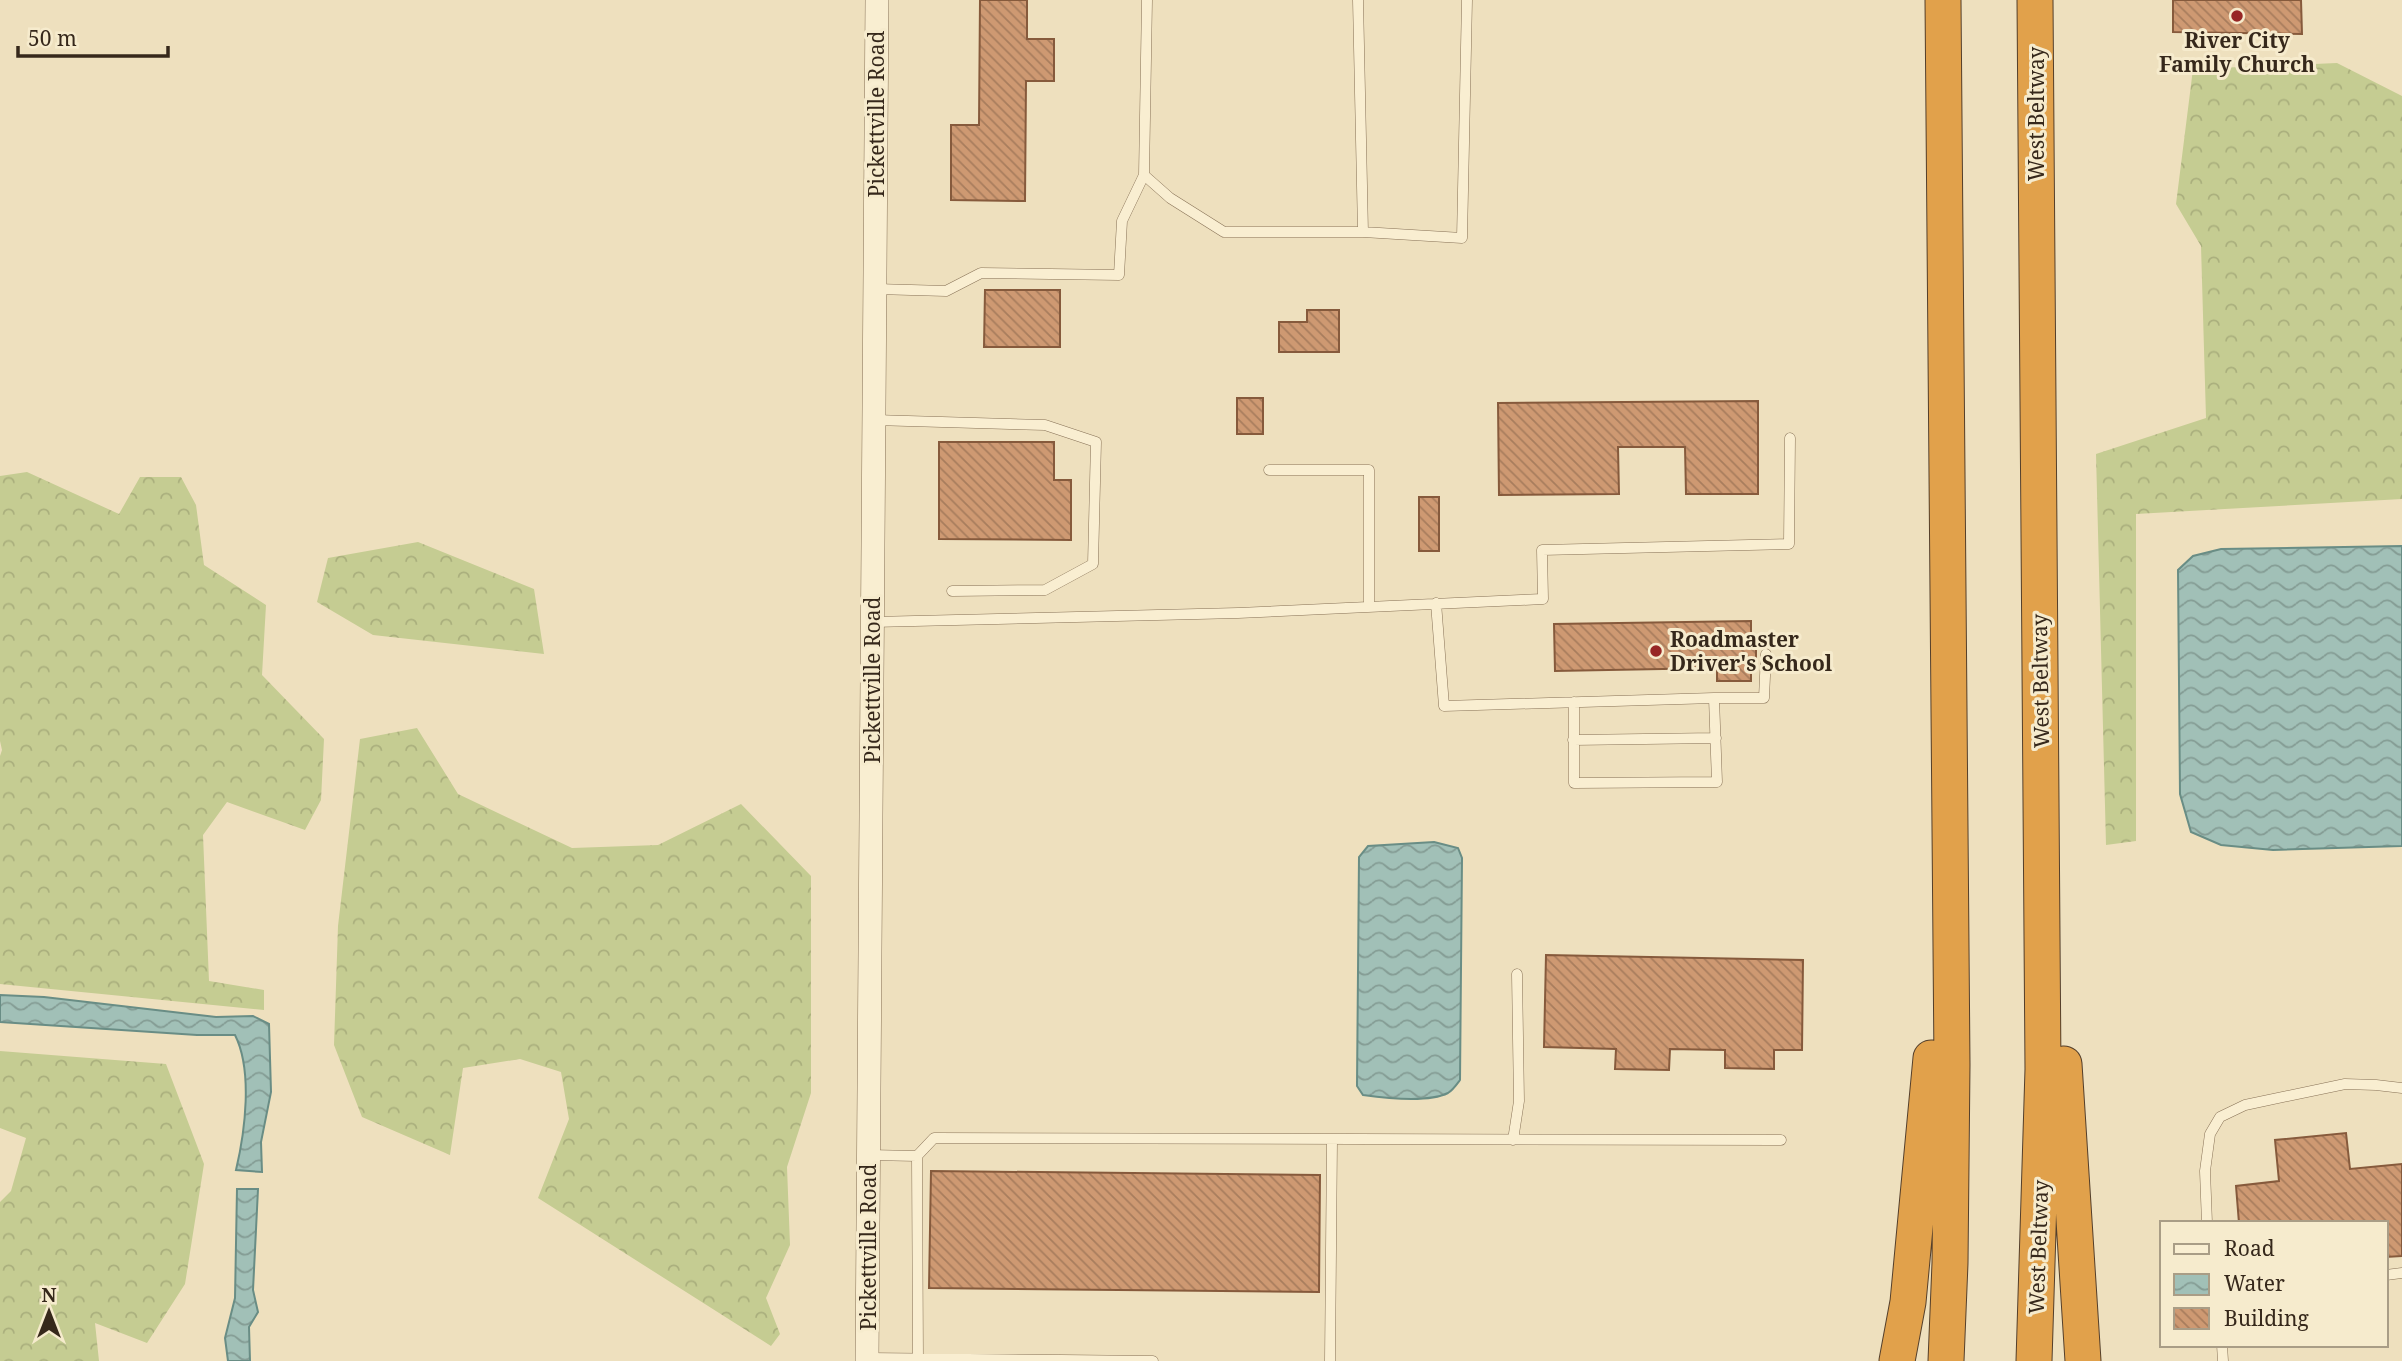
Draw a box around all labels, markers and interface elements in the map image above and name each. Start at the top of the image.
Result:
marker: River City Family Church [2229,8,2245,24]
scale bar [18,14,168,58]
text: 50 m [28,24,77,52]
place label: River City Family Church [2159,26,2315,78]
street label: Pickettville Road [862,30,890,197]
street label: West Beltway [2022,47,2050,181]
street label: Pickettville Road [858,596,886,763]
street label: West Beltway [2025,613,2055,748]
place label: Roadmaster Driver's School [1670,625,1833,677]
marker: Roadmaster Driver's School [1648,643,1664,659]
street label: Pickettville Road [854,1163,882,1330]
street label: West Beltway [2022,1179,2054,1315]
legend [2160,1221,2388,1347]
text: Road [2224,1234,2275,1262]
text: Water [2224,1269,2285,1297]
north arrow [14,1277,84,1347]
text: N [42,1282,57,1308]
text: Building [2224,1304,2309,1332]

